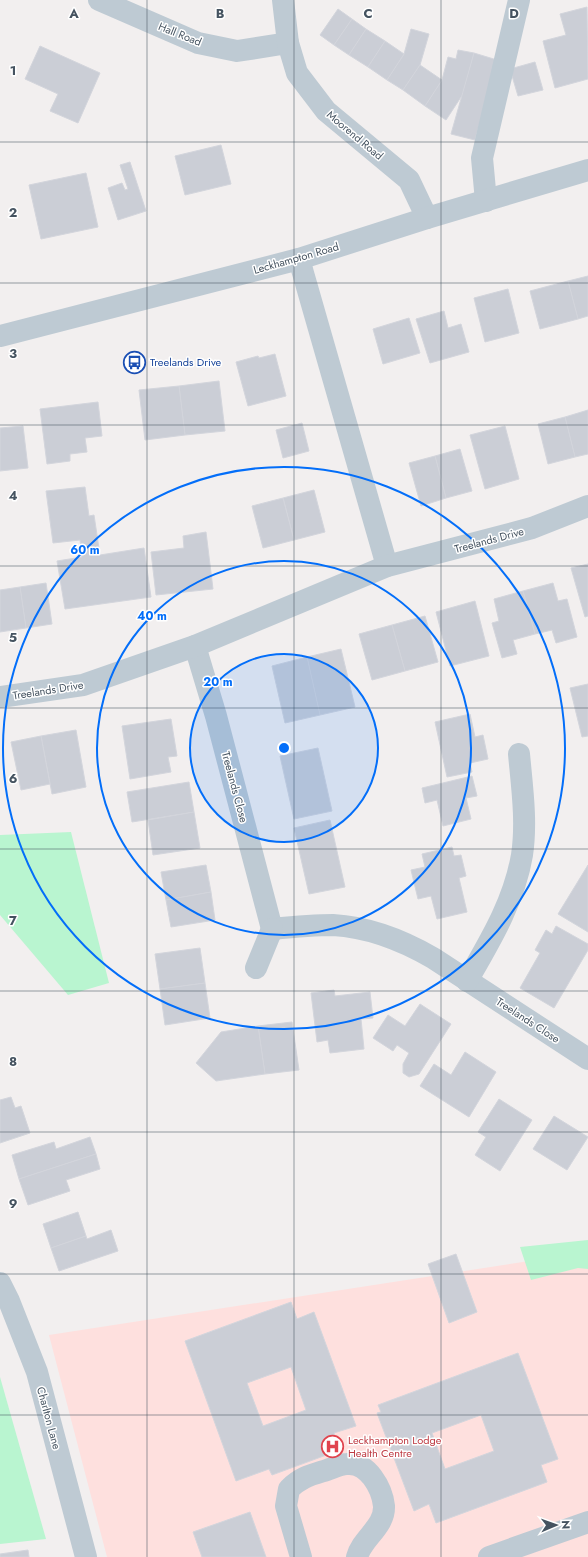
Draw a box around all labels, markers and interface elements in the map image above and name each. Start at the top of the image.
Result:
text: A [68,4,79,23]
text: B [216,4,225,23]
text: C [363,4,373,23]
text: D [509,4,519,23]
street label: Hall Road [156,18,204,50]
text: 1 [10,61,16,80]
street label: Moorend Road [323,107,387,163]
text: 2 [9,203,17,222]
street label: Leckhampton Road [251,238,341,278]
text: 3 [9,344,17,363]
bus stop icon: Treelands Drive [121,349,147,375]
place label: Treelands Drive [150,354,222,370]
text: 4 [8,486,18,505]
street label: Treelands Drive [453,523,526,557]
text: 60 m [70,541,100,559]
text: 40 m [137,607,167,625]
text: 5 [9,628,17,647]
text: 20 m [203,673,233,691]
street label: Treelands Drive [12,676,85,703]
centre of rings [277,741,291,755]
street label: Treelands Close [218,750,252,825]
text: 6 [9,769,18,788]
text: 7 [9,911,17,930]
street label: Treelands Close [493,993,563,1047]
text: 8 [9,1052,17,1071]
text: 9 [9,1194,18,1213]
street label: Charlton Lane [33,1385,65,1451]
place label: Leckhampton Lodge Health Centre [348,1432,442,1461]
hospital icon: Leckhampton Lodge Health Centre [320,1433,346,1459]
north arrow [536,1505,576,1545]
text: N [558,1520,574,1529]

